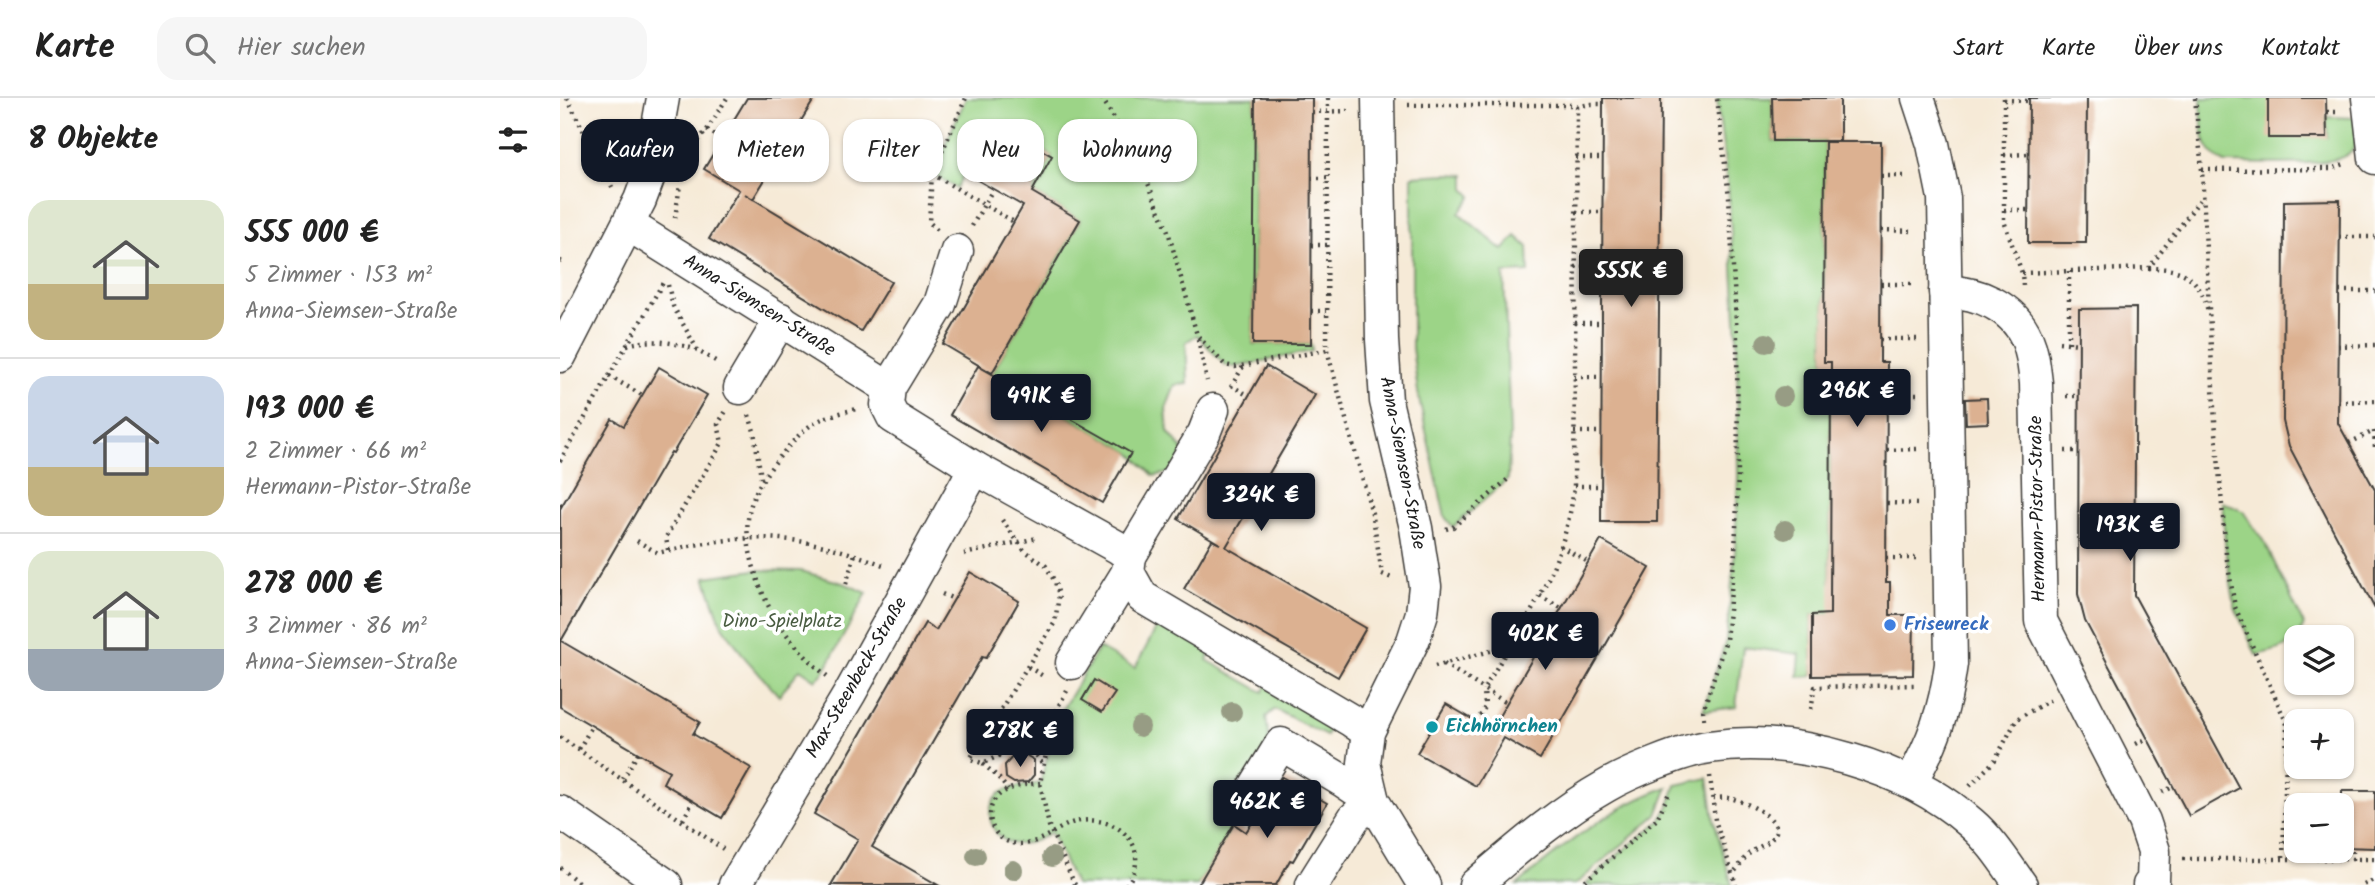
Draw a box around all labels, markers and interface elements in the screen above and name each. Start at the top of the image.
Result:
search box [157,17,647,80]
text: Karte [35,22,115,75]
text: Hier suchen [237,27,366,69]
icon: search [181,29,219,67]
text: Start [1953,29,2004,68]
text: Karte [2042,29,2095,68]
text: Über uns [2133,29,2223,68]
text: Kontakt [2261,29,2340,68]
text: 8 Objekte [28,116,158,164]
chip: Kaufen [581,119,699,182]
chip: Mieten [713,119,829,182]
chip: Filter [843,119,943,182]
chip: Neu [957,119,1044,182]
chip: Wohnung [1058,119,1197,182]
icon: filters [494,121,532,159]
text: 555 000 € [245,210,379,258]
icon: home [84,228,168,312]
street label: Anna-Siemsen-Straße [677,247,842,365]
pin: 555K € [1574,250,1688,309]
text: 555K € [1595,254,1667,290]
text: 5 Zimmer · 153 m² [245,258,432,294]
text: Anna-Siemsen-Straße [245,294,457,330]
pin: 296K € [1800,370,1914,429]
pin: 491K € [984,374,1098,434]
street label: Anna-Siemsen-Straße [1371,374,1434,552]
text: 296K € [1820,374,1894,410]
text: 491K € [1007,379,1075,415]
text: 193 000 € [245,386,374,434]
icon: home [84,404,168,488]
street label: Hermann-Pistor-Straße [2021,415,2055,603]
text: 2 Zimmer · 66 m² [245,434,426,470]
text: Hermann-Pistor-Straße [245,470,471,506]
pin: 324K € [1204,474,1318,533]
text: 324K € [1223,478,1299,514]
pin: 193K € [2073,504,2187,563]
text: 193K € [2096,508,2164,544]
text: 278 000 € [245,561,383,609]
icon: home [84,579,168,663]
street label: Max-Steenbeck-Straße [798,591,916,764]
park label: Dino-Spielplatz [722,607,842,637]
text: 3 Zimmer · 86 m² [245,609,427,645]
place label: Friseureck [1904,610,1989,640]
pin: 402K € [1488,612,1602,672]
text: 402K € [1507,617,1583,653]
marker: Friseureck [1882,617,1898,633]
map controls [2284,625,2354,863]
button: layers [2284,625,2354,695]
text: Anna-Siemsen-Straße [245,645,457,681]
button: + [2284,709,2354,779]
pin: 278K € [963,710,1077,769]
place label: Eichhörnchen [1446,712,1558,742]
text: 278K € [982,714,1058,750]
marker: Eichhörnchen [1424,719,1440,735]
pin: 462K € [1210,780,1324,840]
text: 462K € [1229,785,1305,821]
button: − [2284,793,2354,863]

